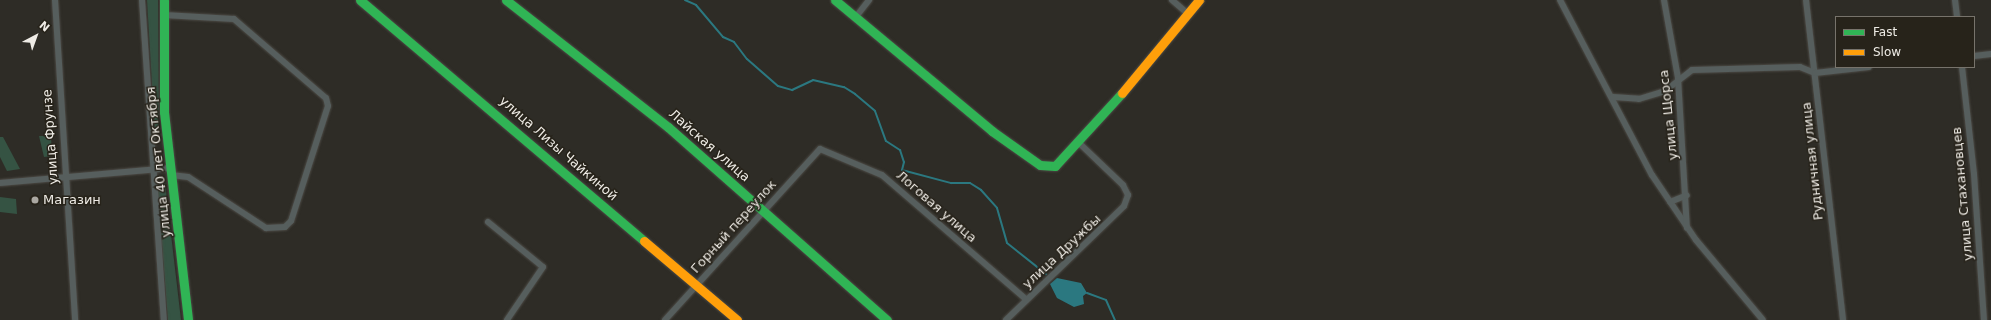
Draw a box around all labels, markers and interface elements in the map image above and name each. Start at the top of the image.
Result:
north arrow [16,16,56,56]
legend [1835,16,1975,68]
text: N [36,19,52,34]
text: Fast [1873,25,1897,39]
text: Slow [1873,45,1901,59]
street label: улица Щорса [1656,69,1682,161]
street label: улица 40 лет Октября [143,86,175,238]
street label: улица Фрунзе [40,89,62,185]
street label: улица Лизы Чайкиной [496,93,620,205]
street label: Рудничная улица [1799,101,1827,221]
street label: Лайская улица [665,107,753,185]
street label: улица Стахановцев [1949,126,1977,262]
street label: Логовая улица [893,168,979,246]
street label: Горный переулок [688,177,780,277]
place label: Магазин [43,192,101,208]
marker: Магазин [30,195,40,205]
street label: улица Дружбы [1020,212,1104,292]

